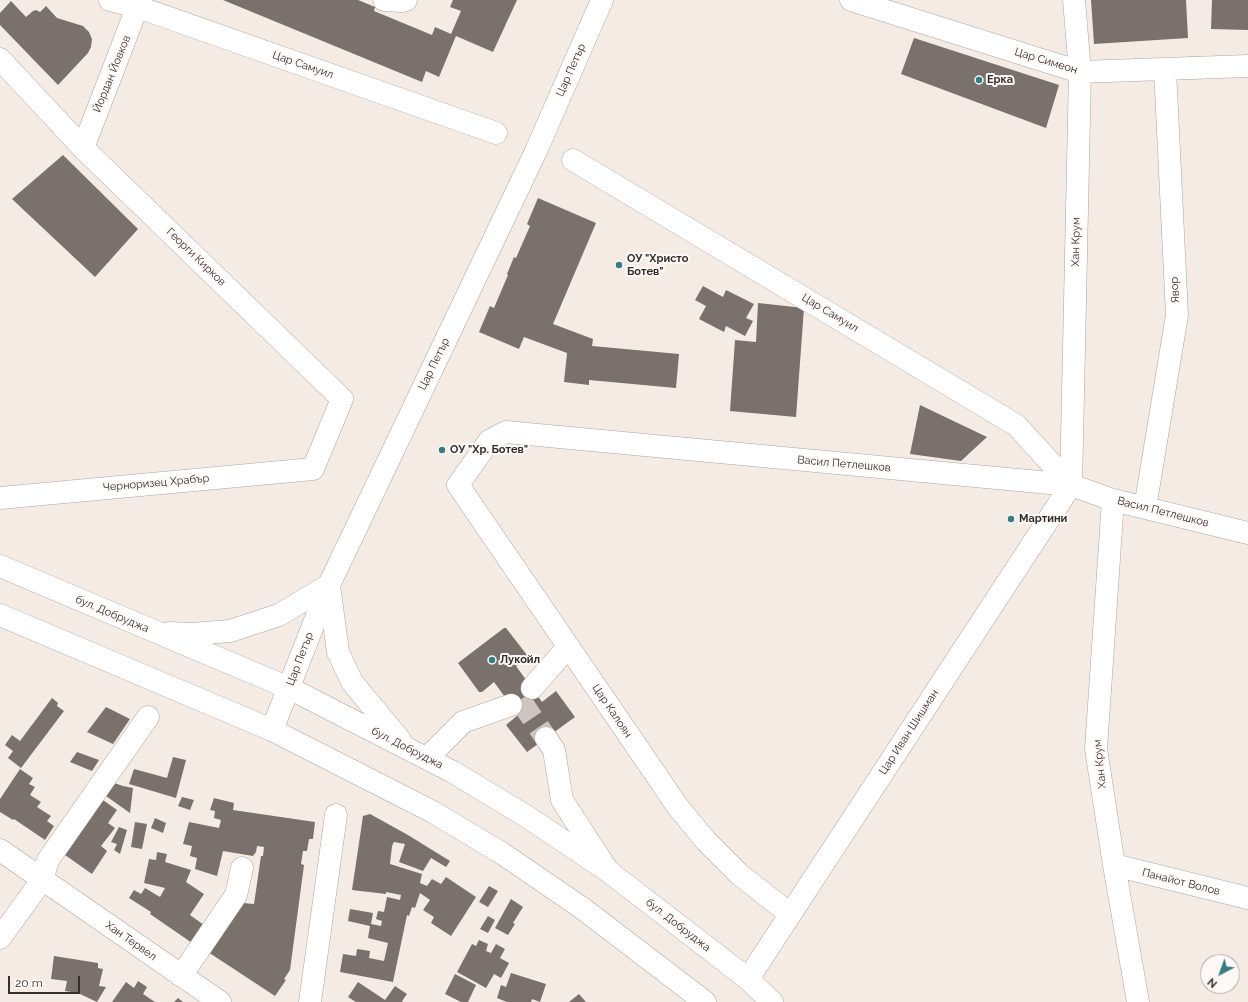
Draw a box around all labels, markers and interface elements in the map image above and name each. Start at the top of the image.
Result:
street label: Йордан Йовков [91,34,133,114]
street label: Цар Петър [553,42,589,98]
street label: Цар Симеон [1013,45,1079,77]
street label: Цар Самуил [271,48,335,82]
place label: Ерка [987,73,1013,87]
marker: Ерка [974,75,984,85]
street label: Хан Крум [1069,217,1083,267]
street label: Георги Кирков [164,225,228,289]
place label: ОУ "Христо Ботев" [627,252,688,278]
marker: ОУ "Христо Ботев" [614,260,624,270]
street label: Явор [1168,277,1182,303]
street label: Цар Самуил [799,291,861,335]
street label: Цар Петър [416,336,452,392]
place label: ОУ "Хр. Ботев" [450,443,528,457]
marker: ОУ "Хр. Ботев" [437,445,447,455]
street label: Васил Петлешков [797,453,891,475]
street label: Черноризец Храбър [102,472,210,494]
street label: Васил Петлешков [1116,494,1210,530]
place label: Мартини [1019,512,1067,526]
marker: Мартини [1006,514,1016,524]
street label: бул. Добруджа [73,593,151,635]
street label: Цар Петър [284,630,316,688]
place label: Лукойл [500,653,540,667]
marker: Лукойл [487,655,497,665]
street label: Цар Калоян [589,682,635,740]
street label: Цар Иван Шишман [877,687,941,777]
street label: бул. Добруджа [369,724,445,772]
street label: Хан Крум [1091,739,1109,789]
street label: Панайот Волов [1141,866,1221,898]
street label: бул. Добруджа [643,896,713,954]
street label: Хан Тервел [103,919,159,963]
north arrow [1200,954,1240,994]
scale bar [10,968,82,994]
text: N [1205,975,1220,990]
text: 20 m [15,976,43,990]

